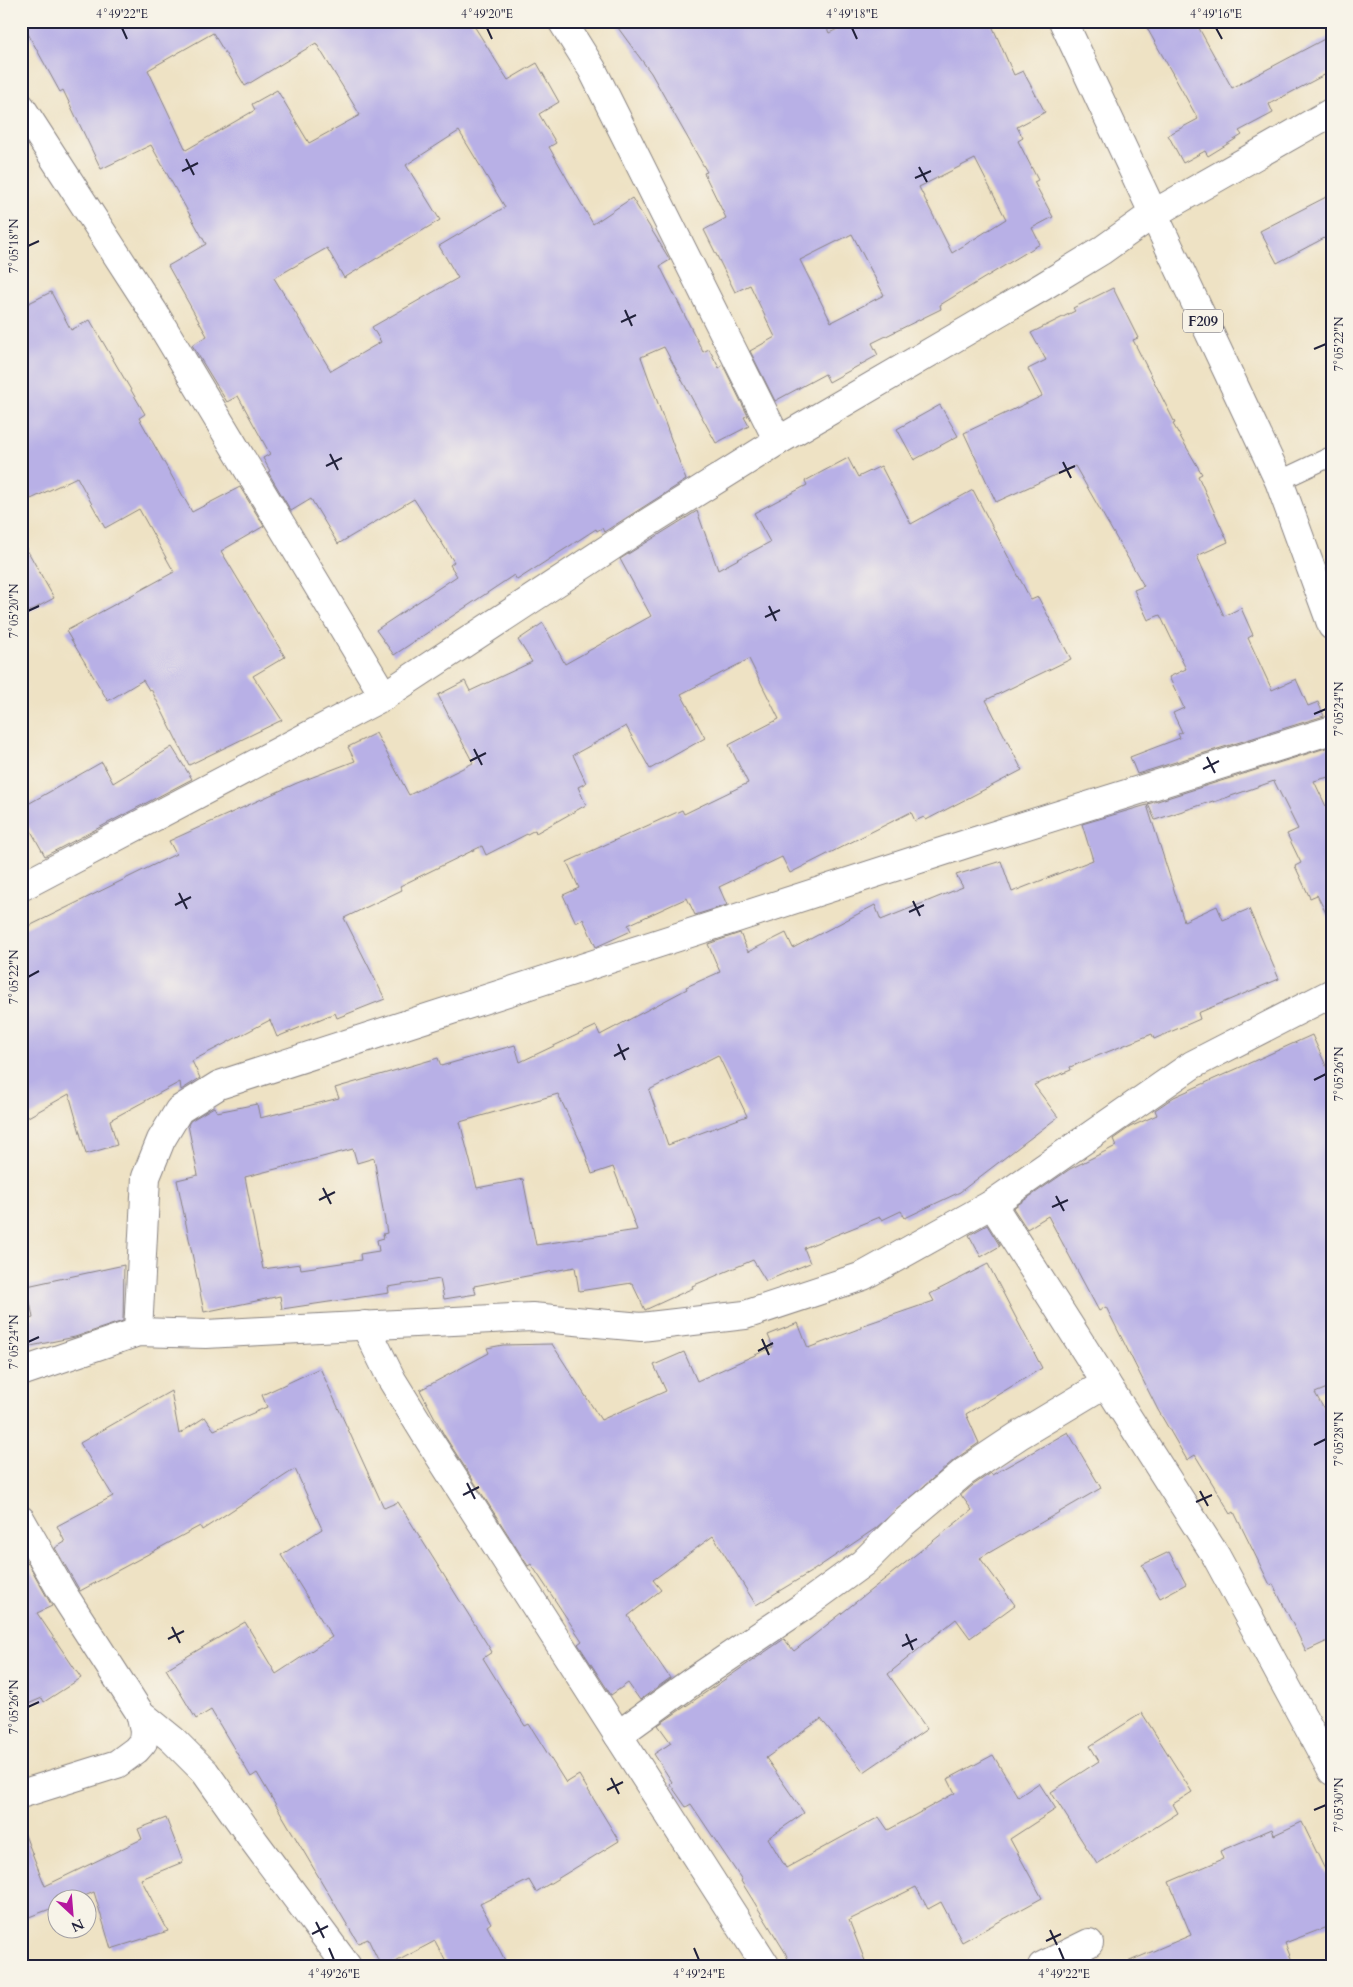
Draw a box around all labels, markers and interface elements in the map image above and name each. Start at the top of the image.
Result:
text: 4°49'22"E [96,6,148,22]
text: 4°49'20"E [461,6,513,22]
text: 4°49'18"E [826,6,878,22]
text: 4°49'16"E [1190,6,1242,22]
text: 7°05'18"N [6,218,22,273]
road number: F209 [1183,310,1223,332]
text: 7°05'22"N [1331,316,1347,371]
text: 7°05'20"N [6,583,22,638]
text: 7°05'24"N [1331,681,1347,736]
text: 7°05'22"N [6,949,22,1004]
text: 7°05'26"N [1331,1046,1347,1101]
text: 7°05'24"N [6,1314,22,1369]
text: 7°05'28"N [1331,1411,1347,1466]
text: 7°05'26"N [6,1679,22,1734]
text: 7°05'30"N [1331,1777,1347,1832]
north arrow [48,1890,98,1940]
text: N [68,1914,87,1936]
text: 4°49'26"E [308,1966,360,1982]
text: 4°49'24"E [673,1966,725,1982]
text: 4°49'22"E [1038,1966,1090,1982]

